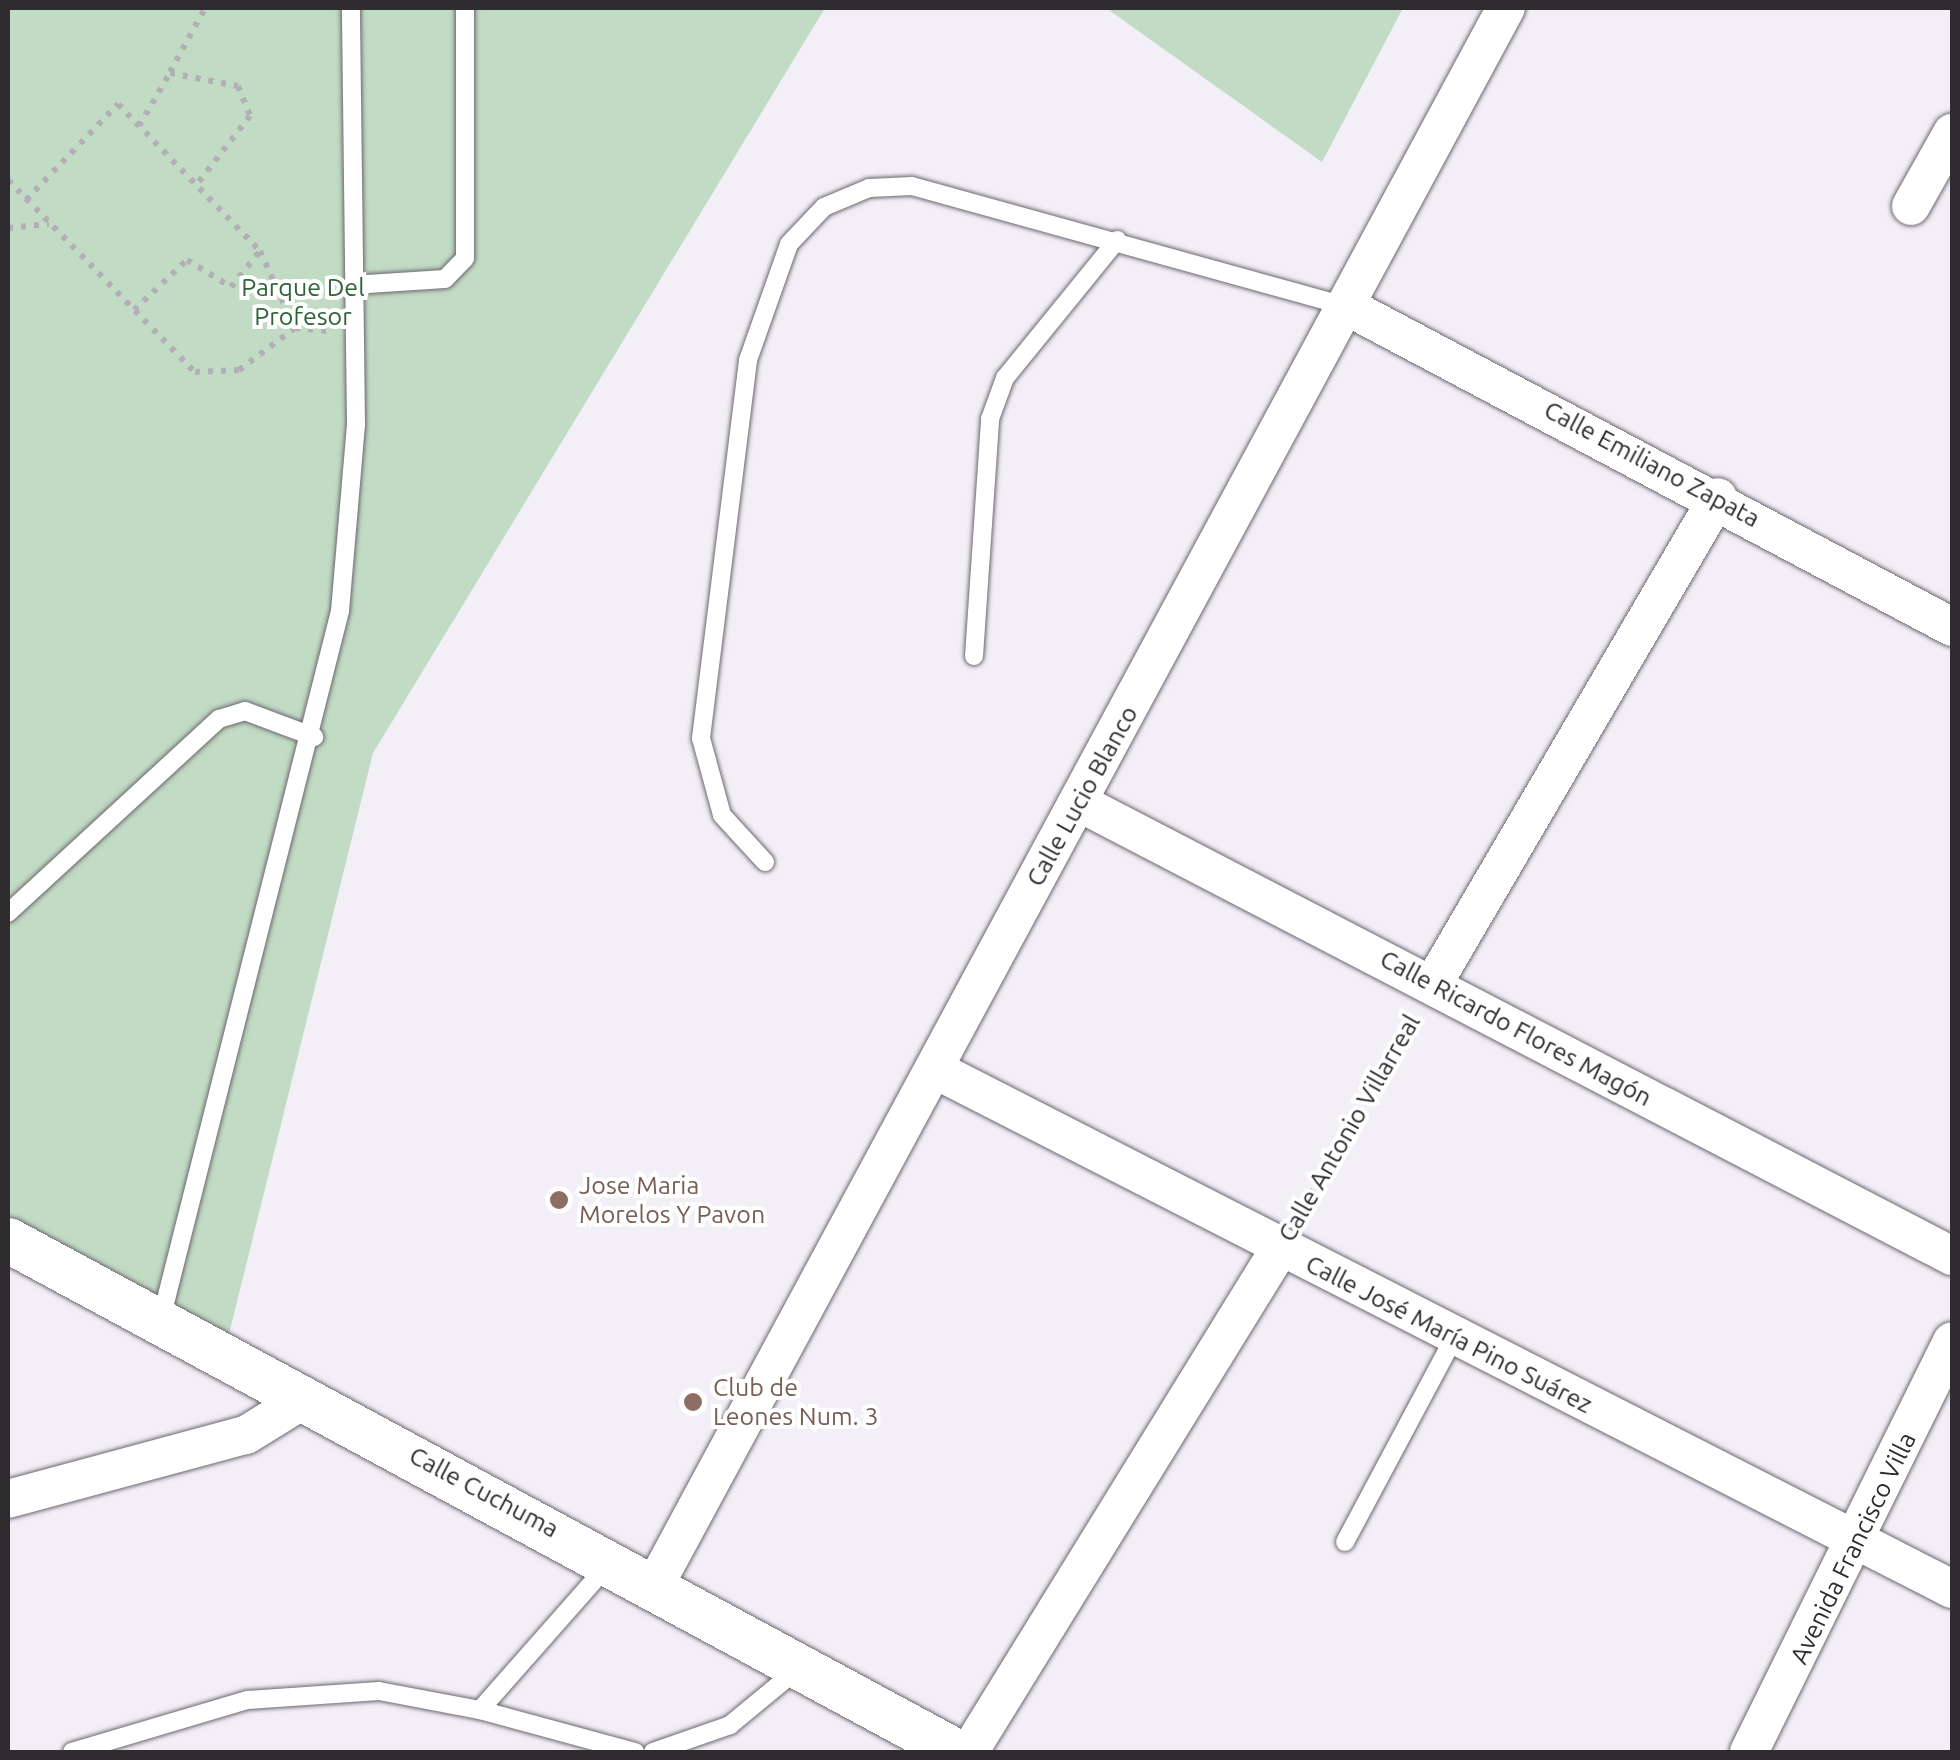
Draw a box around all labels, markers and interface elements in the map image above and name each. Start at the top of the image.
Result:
park label: Parque Del Profesor [241,273,365,332]
street label: Calle Emiliano Zapata [1539,394,1765,534]
street label: Calle Lucio Blanco [1020,701,1144,891]
street label: Calle Ricardo Flores Magón [1375,944,1657,1112]
street label: Calle Antonio Villarreal [1272,1009,1426,1247]
place label: Jose Maria Morelos Y Pavon [579,1171,765,1230]
marker: Jose Maria Morelos Y Pavon [548,1189,570,1211]
street label: Calle José María Pino Suárez [1301,1249,1597,1419]
place label: Club de Leones Num. 3 [713,1373,878,1432]
marker: Club de Leones Num. 3 [682,1391,704,1413]
street label: Avenida Francisco Villa [1784,1427,1922,1669]
street label: Calle Cuchuma [404,1440,564,1544]

